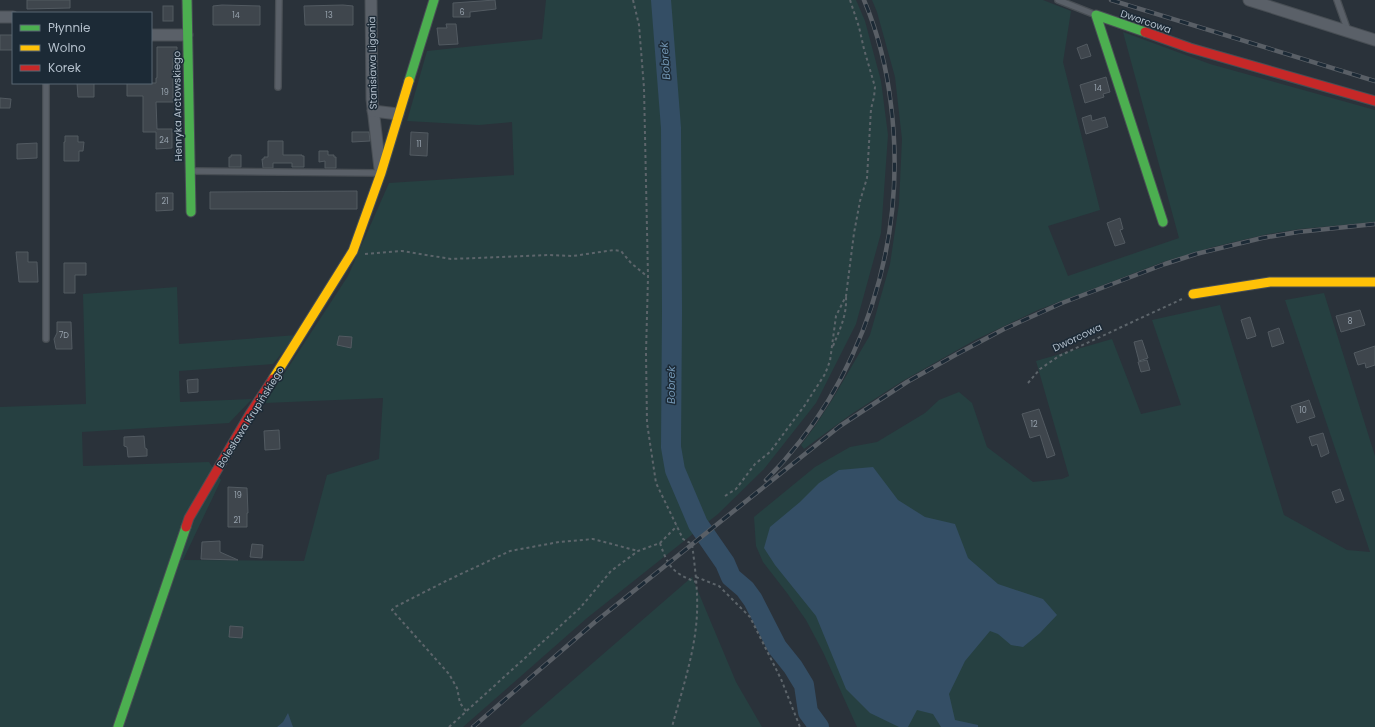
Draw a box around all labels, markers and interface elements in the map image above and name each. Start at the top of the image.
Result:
street label: Dworcowa [1118,6,1173,37]
house number: 6 [459,7,465,18]
house number: 14 [232,10,240,21]
house number: 13 [325,10,333,21]
legend [12,12,152,84]
street label: Stanisława Ligonia [364,16,381,110]
text: Płynnie [48,19,90,36]
text: Wolno [48,39,86,56]
water label: Bobrek [656,40,674,80]
street label: Henryka Arctowskiego [169,51,186,161]
text: Korek [48,59,82,76]
house number: 14 [1094,83,1102,94]
house number: 19 [161,87,169,98]
house number: 24 [159,135,169,146]
house number: 11 [416,139,422,150]
house number: 21 [161,196,169,207]
house number: 8 [1347,316,1353,327]
street label: Dworcowa [1050,319,1104,355]
house number: 7D [59,330,69,341]
street label: Bolesława Krupińskiego [213,364,288,471]
water label: Bobrek [663,365,679,404]
house number: 10 [1299,405,1307,416]
house number: 12 [1030,419,1038,430]
house number: 19 [234,490,242,501]
house number: 21 [233,515,241,526]

